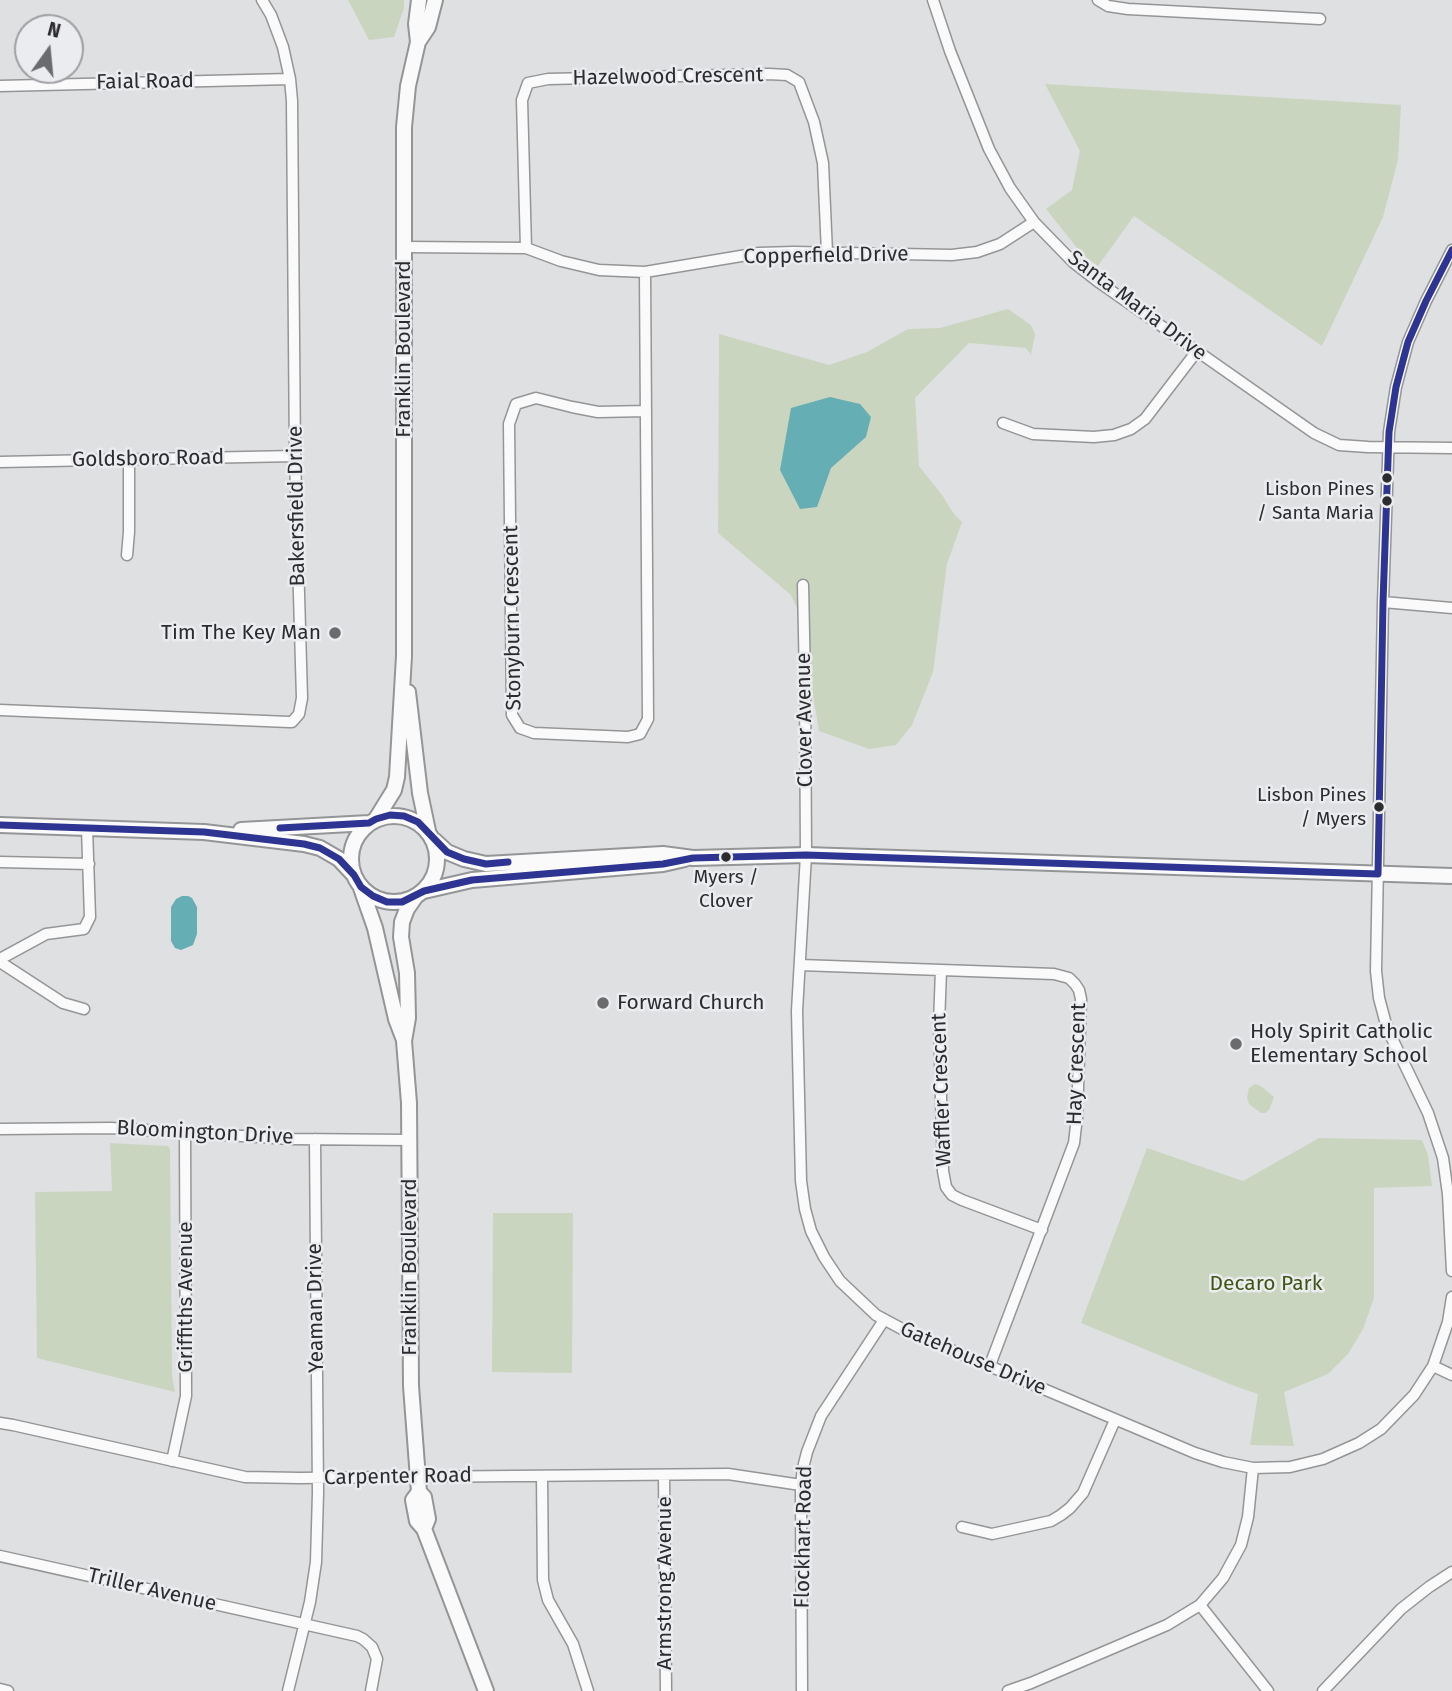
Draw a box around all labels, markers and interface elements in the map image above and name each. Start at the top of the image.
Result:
north arrow [14,14,84,84]
text: N [45,17,63,43]
street label: Hazelwood Crescent [572,63,764,91]
street label: Faial Road [96,69,194,95]
street label: Copperfield Drive [743,242,909,270]
street label: Santa Maria Drive [1062,245,1212,367]
street label: Franklin Boulevard [391,260,417,438]
street label: Bakersfield Drive [283,425,311,587]
street label: Goldsboro Road [72,445,224,473]
unlabelled marker [1380,471,1394,485]
place label: Lisbon Pines / Santa Maria [1257,479,1374,523]
marker: Lisbon Pines / Santa Maria [1380,494,1394,508]
street label: Stonyburn Crescent [499,525,527,711]
place label: Tim The Key Man [161,620,321,646]
marker: Tim The Key Man [327,625,343,641]
street label: Clover Avenue [791,652,819,788]
place label: Lisbon Pines / Myers [1257,785,1366,829]
marker: Lisbon Pines / Myers [1372,800,1386,814]
marker: Myers / Clover [719,850,733,864]
place label: Myers / Clover [693,867,759,911]
place label: Forward Church [617,990,765,1016]
marker: Forward Church [595,995,611,1011]
street label: Hay Crescent [1062,1002,1092,1126]
street label: Waffler Crescent [927,1013,957,1167]
place label: Holy Spirit Catholic Elementary School [1250,1019,1433,1069]
marker: Holy Spirit Catholic Elementary School [1228,1036,1244,1052]
street label: Bloomington Drive [116,1116,294,1150]
street label: Franklin Boulevard [397,1178,423,1356]
street label: Griffiths Avenue [173,1221,199,1373]
street label: Yeaman Drive [302,1243,330,1373]
park label: Decaro Park [1210,1271,1322,1297]
street label: Gatehouse Drive [896,1317,1050,1401]
street label: Carpenter Road [324,1463,472,1491]
street label: Flockhart Road [790,1465,818,1609]
street label: Armstrong Avenue [652,1496,678,1670]
street label: Triller Avenue [85,1563,219,1617]

